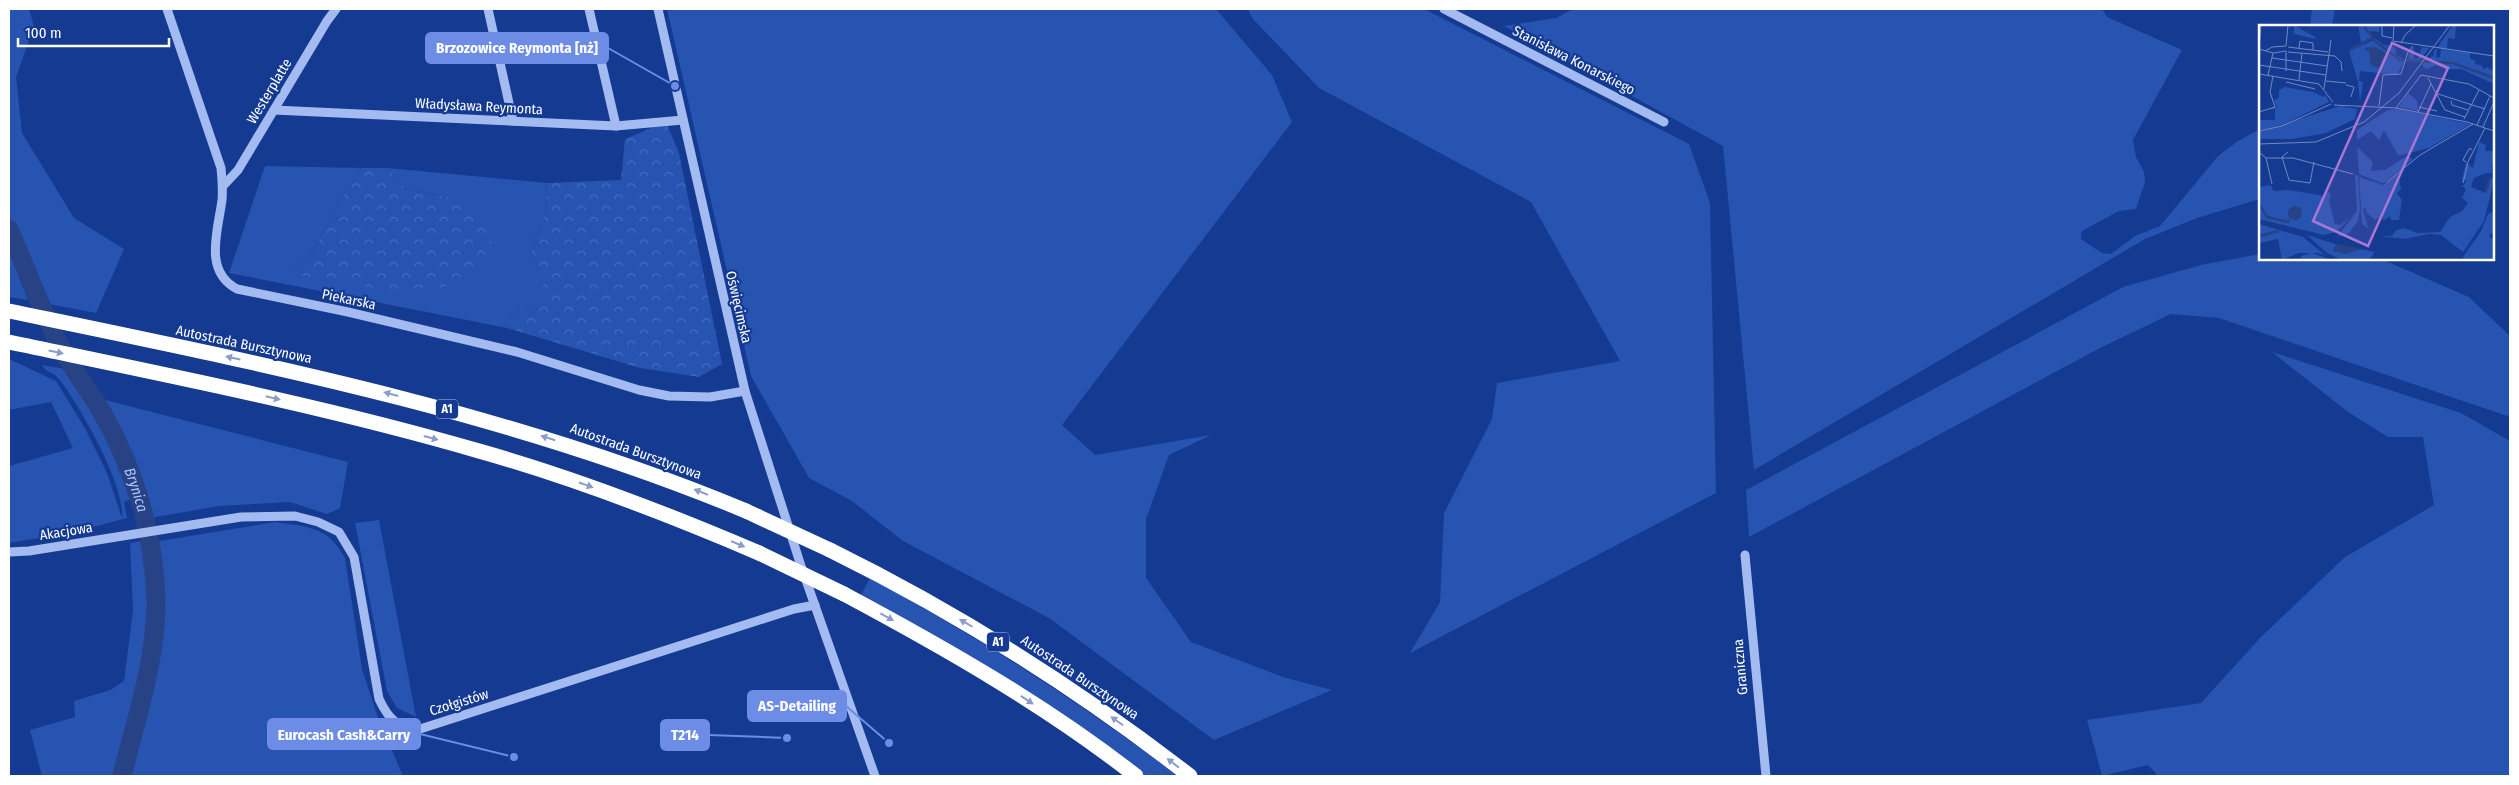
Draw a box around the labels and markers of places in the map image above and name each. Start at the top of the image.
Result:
callout: Brzozowice Reymonta [nż] [426,33,608,63]
callout: AS-Detailing [748,691,846,721]
callout: Eurocash Cash&Carry [268,719,420,749]
callout: T214 [661,720,709,750]

